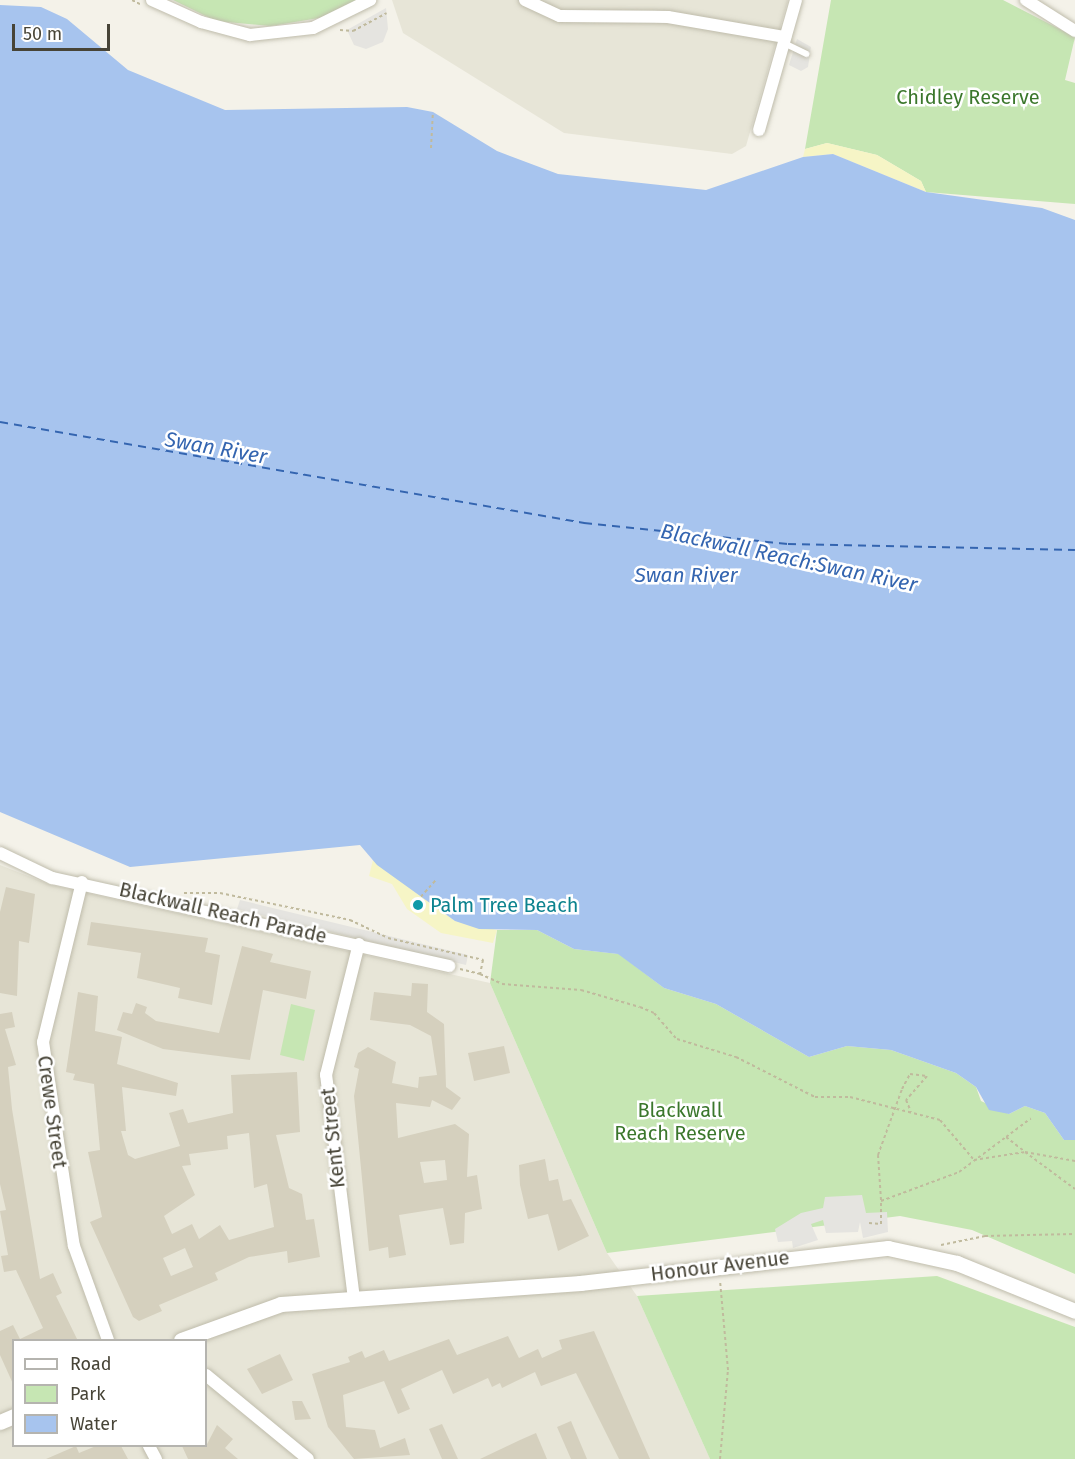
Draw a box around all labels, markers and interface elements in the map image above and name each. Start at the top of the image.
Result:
scale bar [15,12,112,50]
text: 50 m [23,23,62,45]
park label: Chidley Reserve [896,85,1040,109]
water label: Swan River [163,427,269,469]
water label: Blackwall Reach:Swan River [658,518,920,598]
water label: Swan River [634,562,738,588]
street label: Blackwall Reach Parade [117,877,329,949]
place label: Palm Tree Beach [430,893,578,917]
marker: Palm Tree Beach [411,898,425,912]
street label: Crewe Street [32,1054,72,1170]
street label: Kent Street [316,1087,350,1189]
park label: Blackwall Reach Reserve [614,1099,746,1146]
street label: Honour Avenue [649,1246,791,1286]
legend [12,1339,207,1447]
text: Road [70,1353,112,1375]
text: Park [70,1383,105,1405]
text: Water [70,1413,117,1435]

